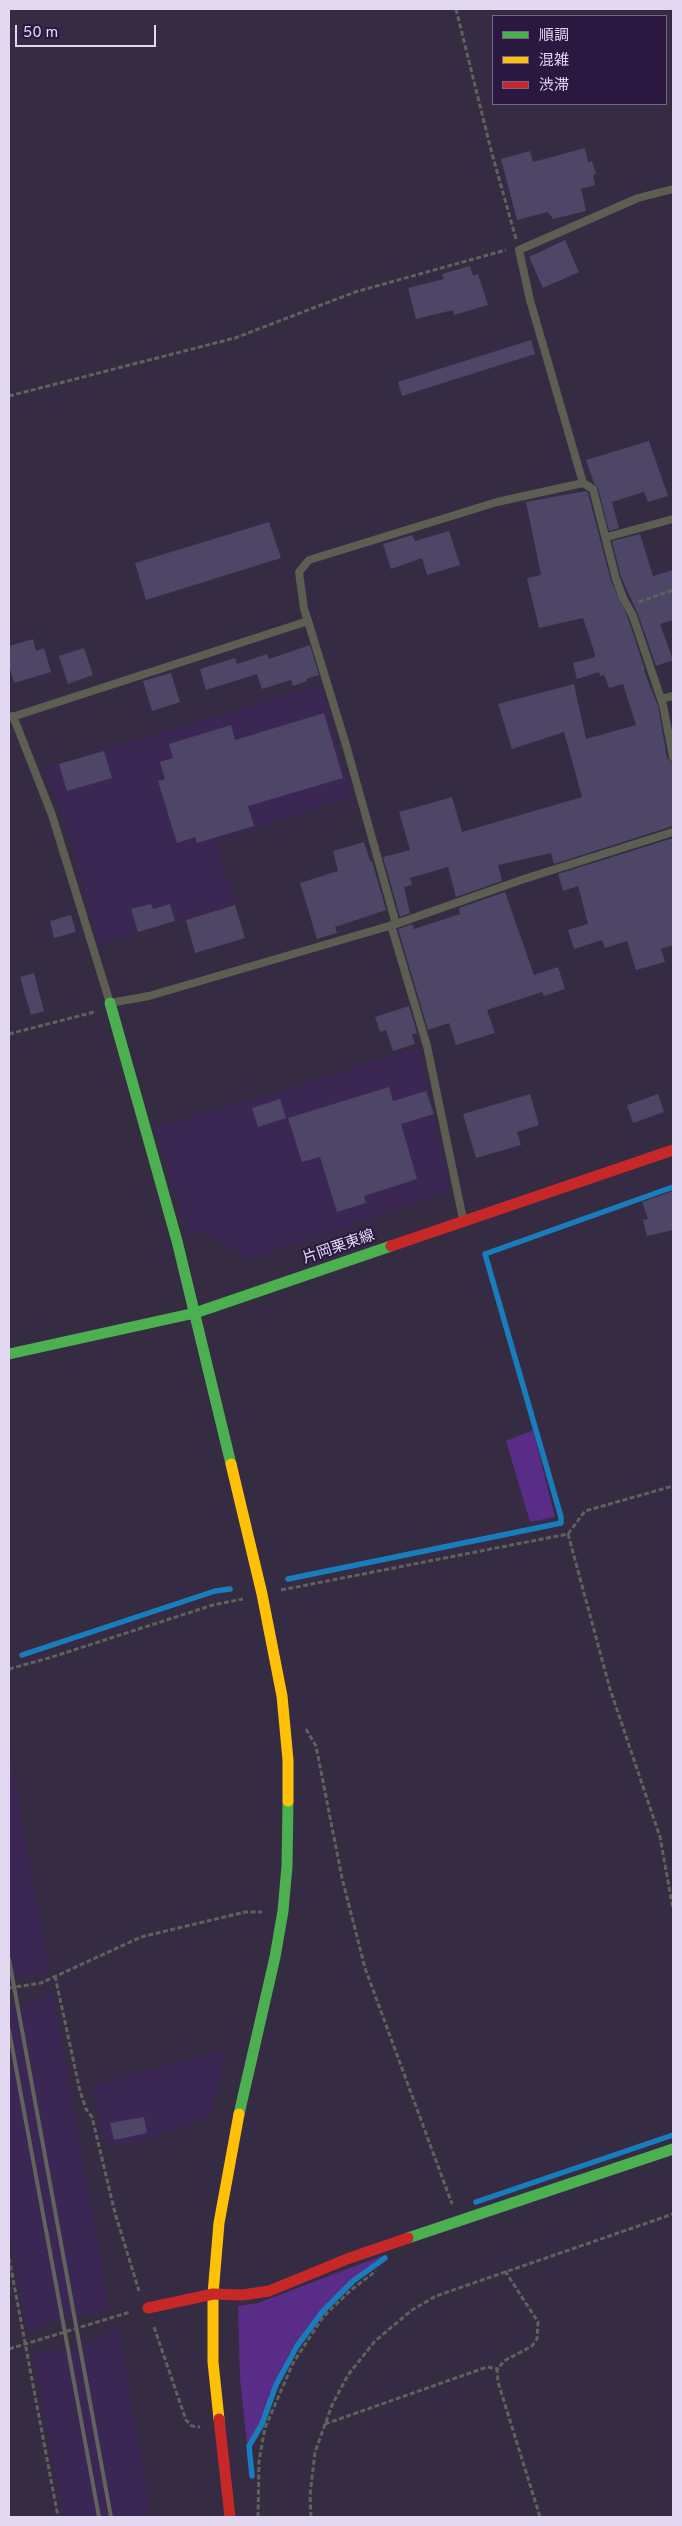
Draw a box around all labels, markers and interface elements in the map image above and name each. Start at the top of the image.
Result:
scale bar [18,15,159,47]
legend [492,15,667,105]
text: 50 m [23,24,58,43]
text: 順調 [539,27,569,46]
text: 混雑 [539,52,569,71]
text: 渋滞 [539,77,569,96]
street label: 片岡栗東線 [301,1227,377,1269]

